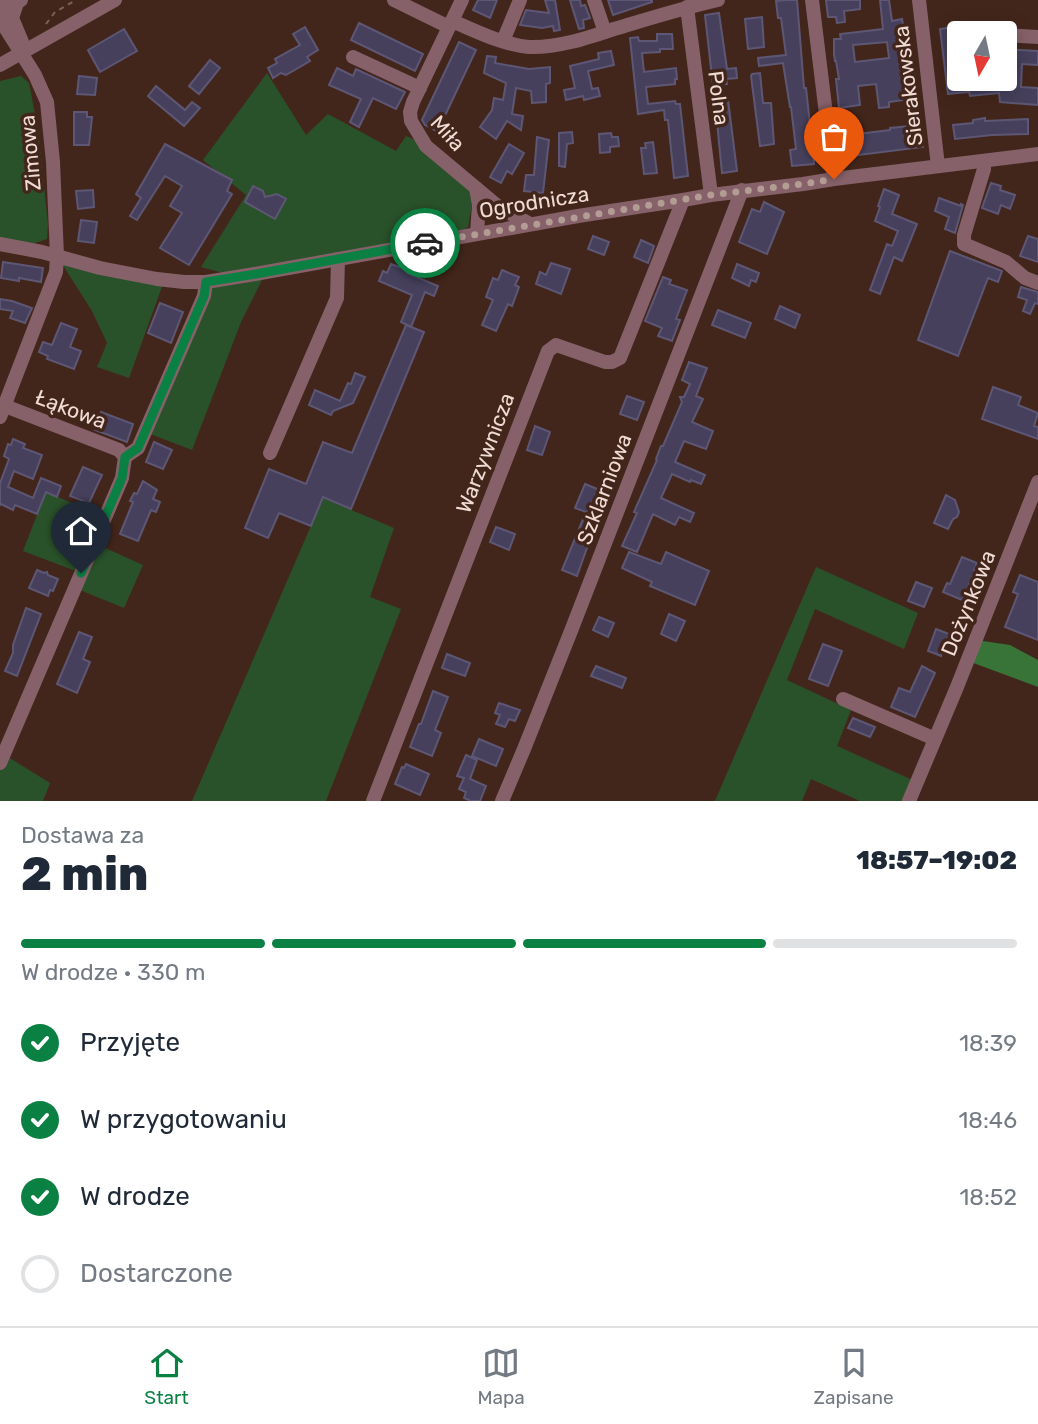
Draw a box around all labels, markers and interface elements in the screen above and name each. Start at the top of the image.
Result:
north arrow [947,21,1017,91]
map controls [947,21,1017,91]
street label: Sierakowska [888,24,928,148]
street label: Polna [703,69,735,127]
pin [804,107,864,179]
street label: Miła [426,110,470,156]
street label: Zimowa [14,114,46,192]
icon: bag [815,118,853,156]
street label: Ogrodnicza [477,181,591,223]
courier [390,208,460,278]
icon: car [406,224,444,262]
street label: Łąkowa [32,384,110,434]
street label: Warzywnicza [451,389,519,517]
street label: Szklarniowa [571,430,637,548]
pin [51,501,111,573]
icon: home [62,512,100,550]
street label: Dożynkowa [936,547,1000,659]
text: Dostawa za [21,821,144,849]
text: 18:57–19:02 [856,845,1017,876]
text: 2 min [21,847,148,902]
text: W drodze · 330 m [21,958,205,986]
icon: check [21,1024,59,1062]
text: Przyjęte [80,1027,180,1058]
text: 18:39 [959,1029,1017,1057]
icon: check [21,1101,59,1139]
text: W przygotowaniu [80,1104,287,1135]
text: 18:46 [958,1106,1017,1134]
icon: check [21,1178,59,1216]
text: W drodze [80,1181,190,1212]
text: 18:52 [959,1183,1017,1211]
text: Dostarczone [80,1258,233,1289]
tab: Start [144,1344,189,1409]
tab: Mapa [477,1344,525,1409]
tab: Zapisane [814,1344,894,1409]

